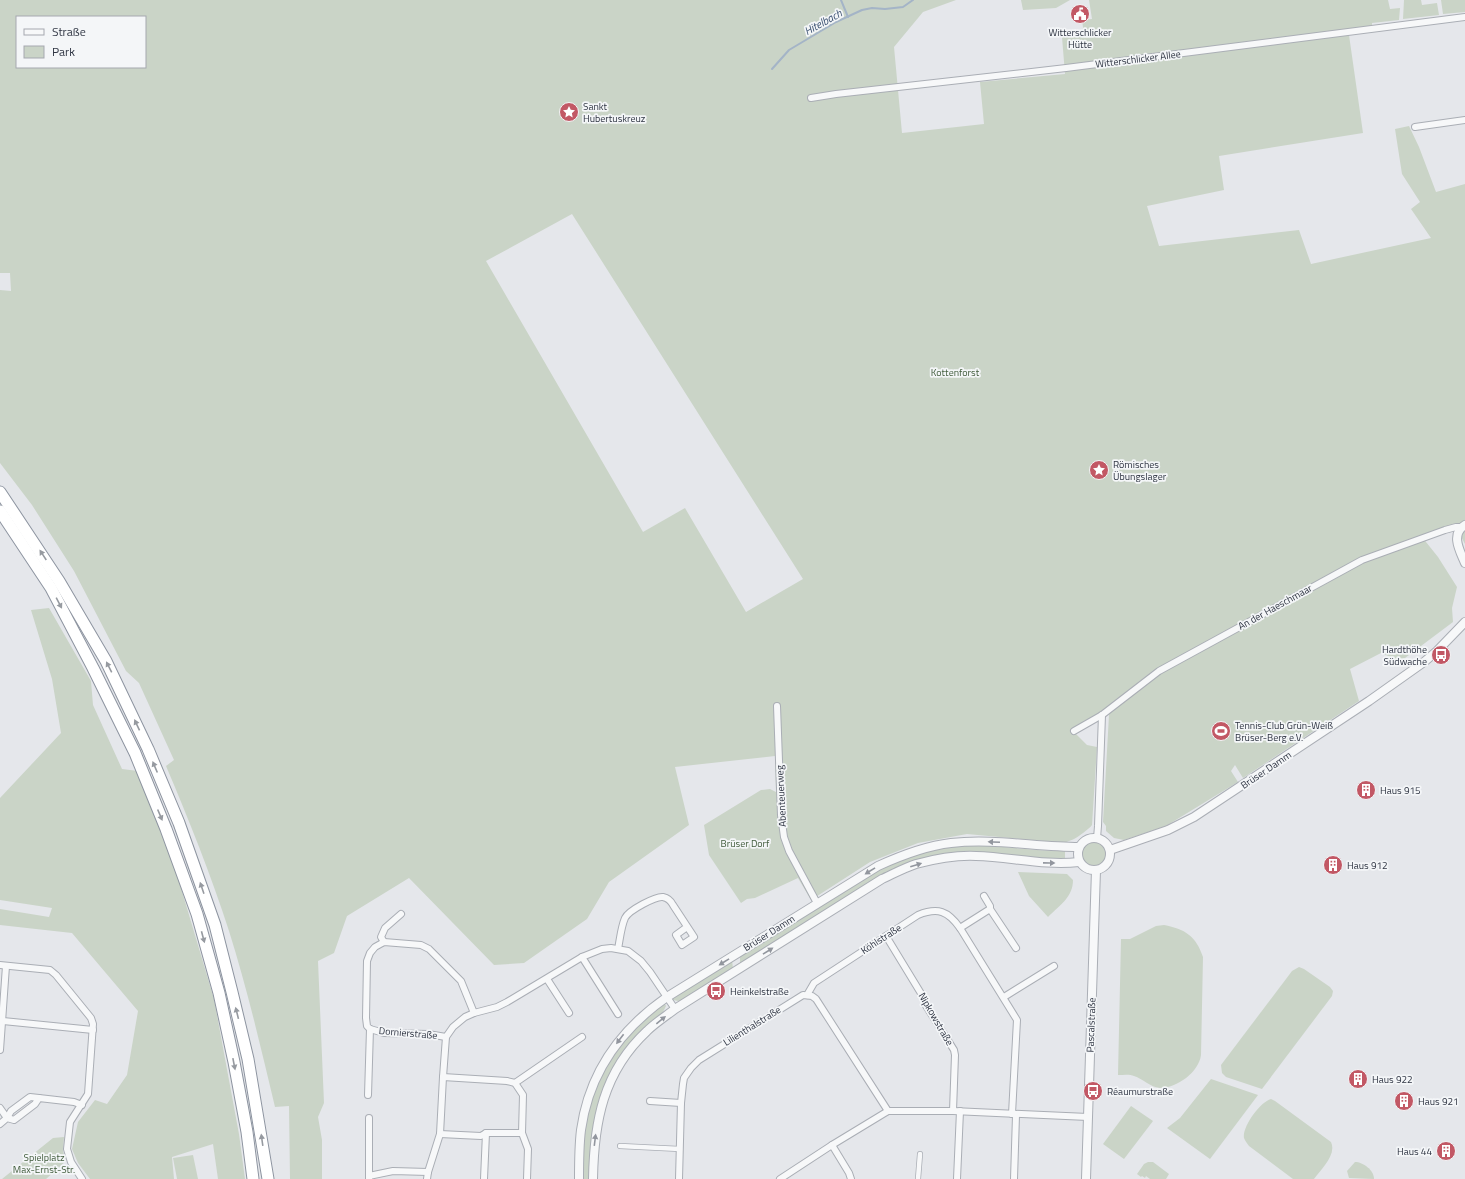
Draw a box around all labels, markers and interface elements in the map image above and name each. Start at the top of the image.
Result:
public building icon: Witterschlicker Hütte [1069,3,1091,25]
water label: Hitelbach [801,5,845,39]
legend [16,16,146,68]
text: Straße [52,22,86,41]
place label: Witterschlicker Hütte [1049,25,1112,52]
text: Park [52,42,75,61]
street label: Witterschlicker Allee [1094,46,1182,72]
place label: Sankt Hubertuskreuz [583,99,646,126]
place icon: Sankt Hubertuskreuz [558,101,580,123]
park label: Kottenforst [931,365,980,380]
place label: Römisches Übungslager [1113,457,1167,484]
place icon: Römisches Übungslager [1088,459,1110,481]
one-way arrow [39,549,46,561]
street label: An der Haeschmaar [1235,580,1315,634]
one-way arrow [55,597,62,609]
place label: Hardthöhe Südwache [1382,642,1427,669]
bus stop icon: Hardthöhe Südwache [1430,644,1452,666]
one-way arrow [105,661,112,673]
place label: Tennis-Club Grün-Weiß Brüser-Berg e.V. [1235,718,1333,745]
one-way arrow [134,720,140,731]
sports icon: Tennis-Club Grün-Weiß Brüser-Berg e.V. [1210,720,1232,742]
street label: Brüser Damm [1238,747,1294,793]
one-way arrow [152,760,158,772]
street label: Abenteuerweg [772,765,790,827]
building icon: Haus 915 [1355,779,1377,801]
place label: Haus 915 [1380,783,1421,798]
one-way arrow [158,809,164,821]
park label: Brüser Dorf [721,836,770,851]
one-way arrow [987,839,1000,845]
building icon: Haus 912 [1322,854,1344,876]
place label: Haus 912 [1347,858,1388,873]
one-way arrow [1043,860,1056,866]
one-way arrow [910,862,922,868]
one-way arrow [864,867,876,874]
one-way arrow [199,881,205,893]
street label: Brüser Damm [740,911,798,955]
street label: Köhlstraße [858,920,904,958]
one-way arrow [200,932,206,944]
one-way arrow [763,947,773,955]
one-way arrow [719,958,729,966]
bus stop icon: Heinkelstraße [705,980,727,1002]
place label: Heinkelstraße [730,984,789,999]
street label: Nipkowstraße [915,990,957,1048]
street label: Pascalstraße [1083,997,1099,1053]
street label: Lilienthalstraße [720,1002,784,1050]
one-way arrow [234,1007,240,1019]
one-way arrow [656,1015,667,1024]
street label: Dornierstraße [378,1023,438,1043]
one-way arrow [616,1034,625,1045]
one-way arrow [232,1058,238,1070]
building icon: Haus 922 [1347,1068,1369,1090]
place label: Haus 922 [1372,1072,1413,1087]
bus stop icon: Réaumurstraße [1082,1080,1104,1102]
place label: Réaumurstraße [1107,1084,1173,1099]
building icon: Haus 921 [1393,1090,1415,1112]
place label: Haus 921 [1418,1094,1459,1109]
one-way arrow [259,1134,265,1146]
one-way arrow [591,1134,598,1146]
building icon: Haus 44 [1435,1140,1457,1162]
place label: Haus 44 [1397,1144,1432,1159]
park label: Spielplatz Max-Ernst-Str. [13,1150,75,1177]

